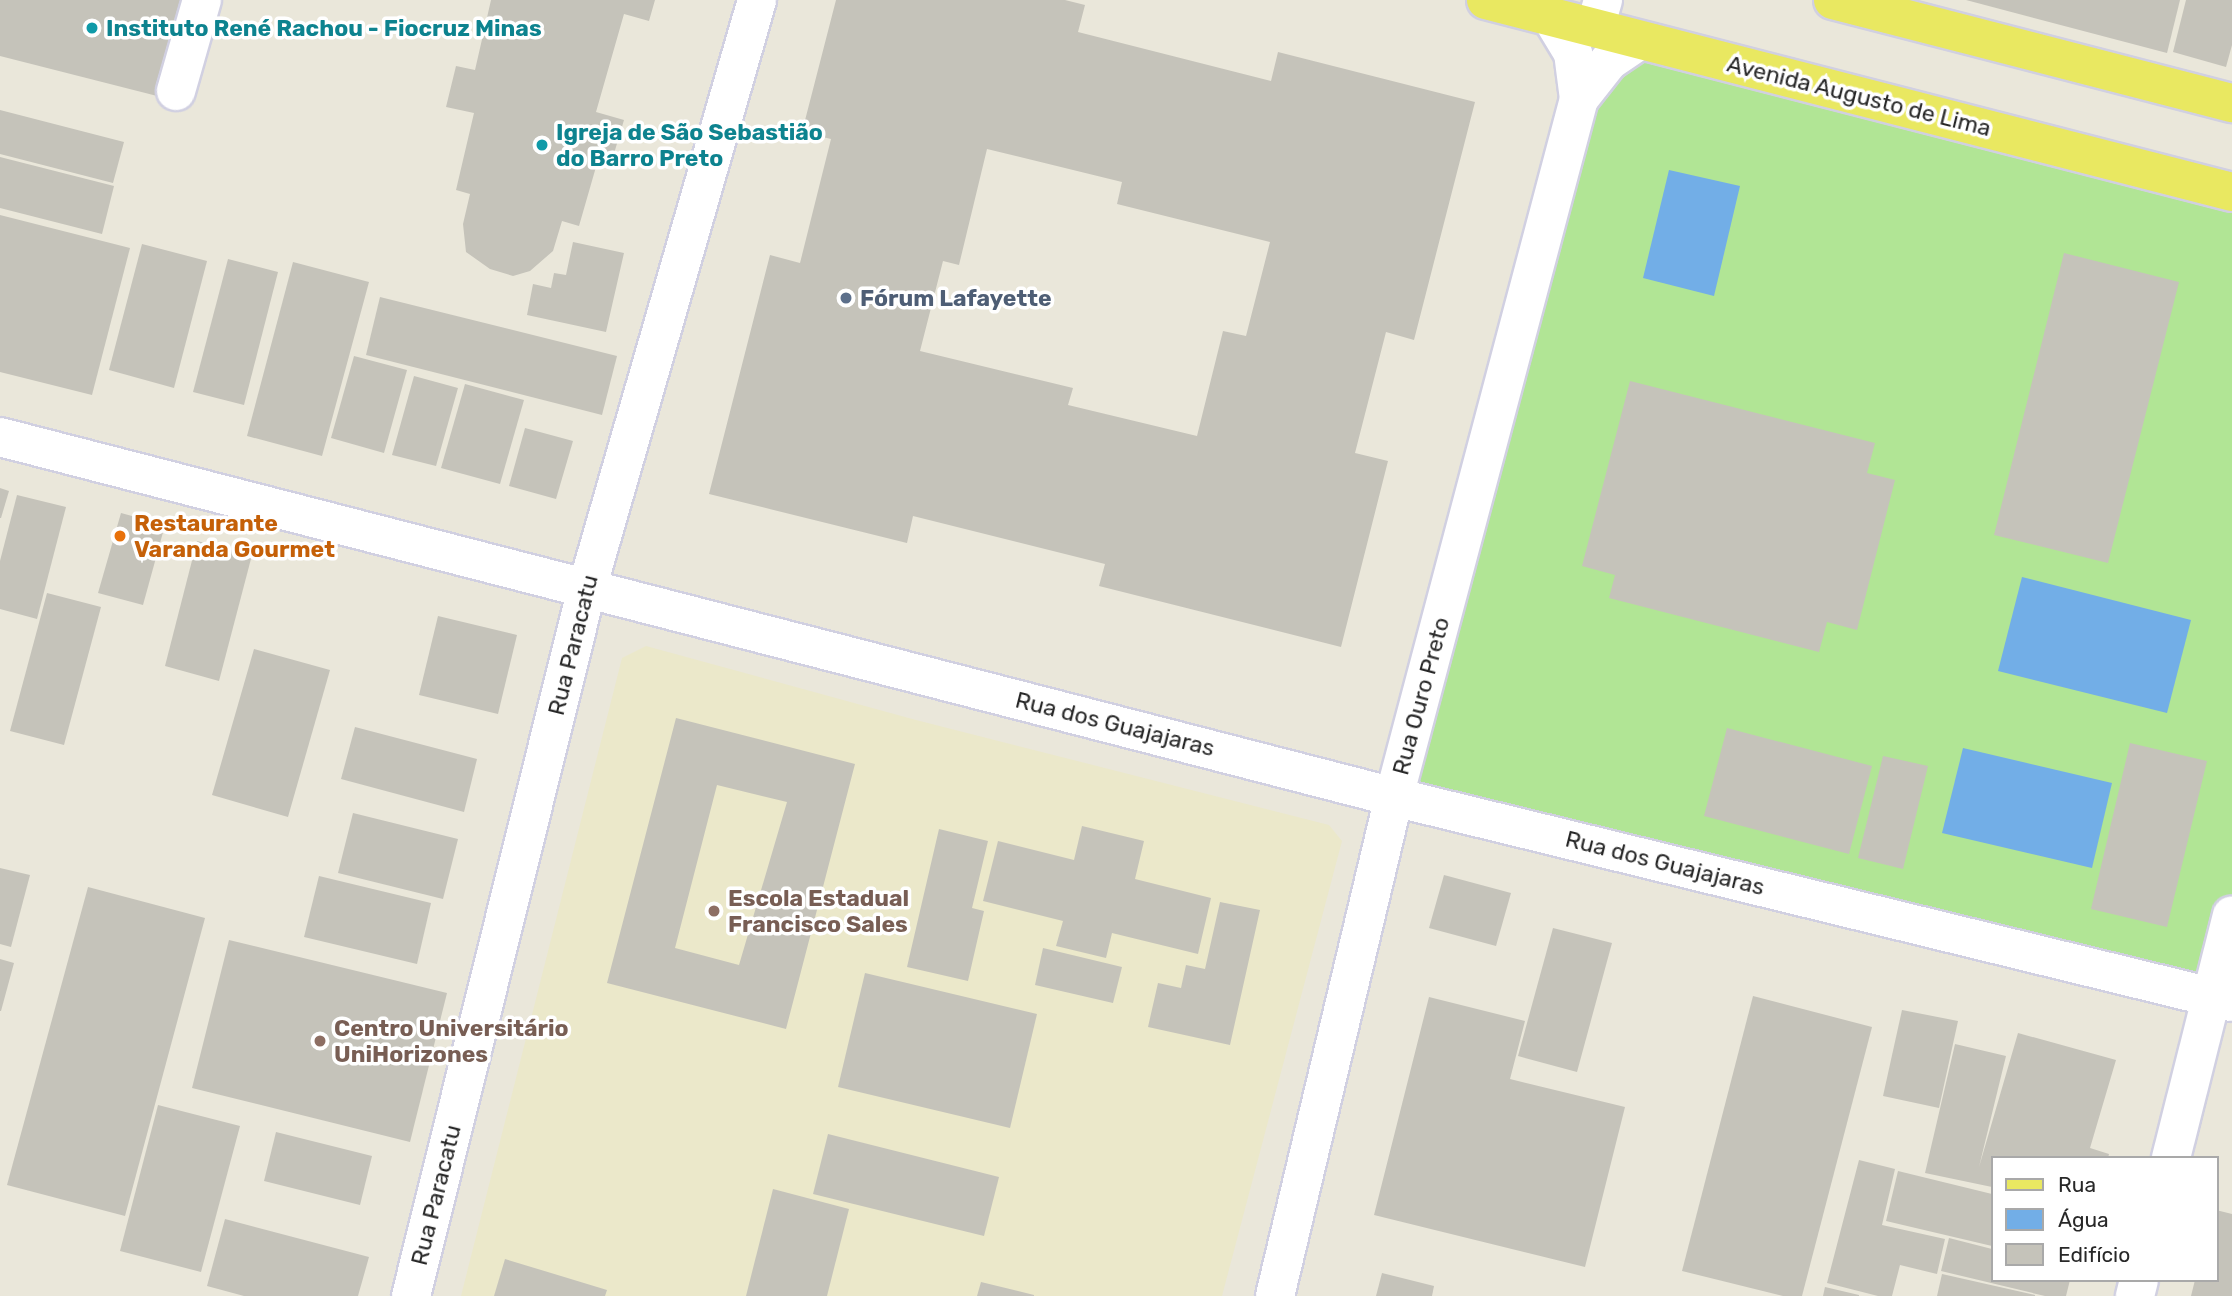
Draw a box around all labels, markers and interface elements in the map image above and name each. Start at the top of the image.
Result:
place label: Instituto René Rachou - Fiocruz Minas [106,14,542,42]
marker: Instituto René Rachou - Fiocruz Minas [84,20,100,36]
street label: Avenida Augusto de Lima [1724,50,1994,142]
place label: Igreja de São Sebastião do Barro Preto [556,118,823,172]
marker: Igreja de São Sebastião do Barro Preto [534,137,550,153]
place label: Fórum Lafayette [860,284,1052,312]
marker: Fórum Lafayette [838,290,854,306]
place label: Restaurante Varanda Gourmet [134,509,335,563]
marker: Restaurante Varanda Gourmet [112,528,128,544]
street label: Rua Paracatu [542,572,604,718]
street label: Rua Ouro Preto [1387,614,1455,778]
street label: Rua dos Guajajaras [1013,686,1217,762]
street label: Rua dos Guajajaras [1563,825,1767,901]
place label: Escola Estadual Francisco Sales [728,884,909,938]
marker: Escola Estadual Francisco Sales [706,903,722,919]
place label: Centro Universitário UniHorizones [334,1014,569,1068]
marker: Centro Universitário UniHorizones [312,1033,328,1049]
street label: Rua Paracatu [405,1122,467,1268]
legend [1990,1156,2218,1282]
text: Rua [2058,1172,2096,1197]
text: Água [2058,1207,2109,1232]
text: Edifício [2058,1242,2130,1267]

